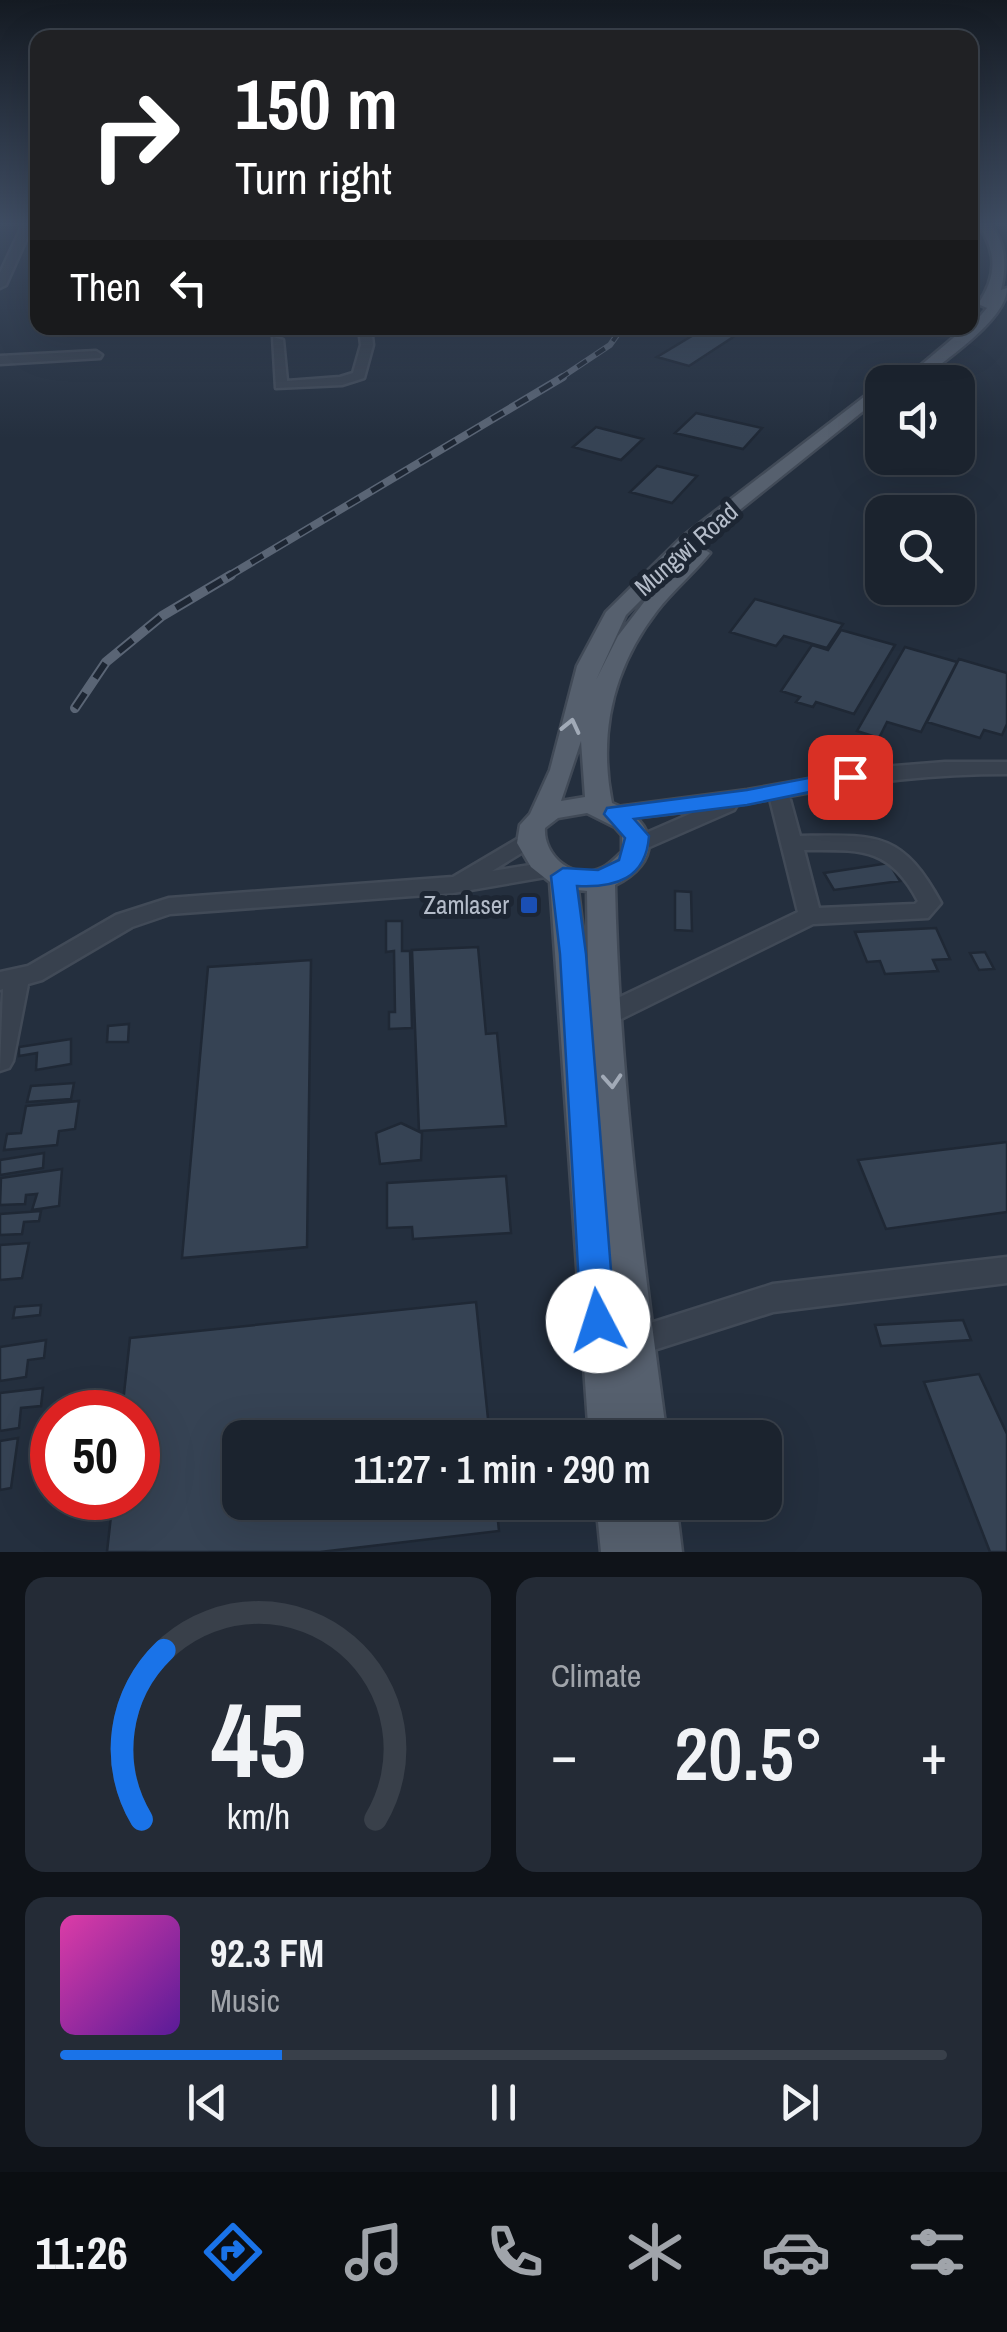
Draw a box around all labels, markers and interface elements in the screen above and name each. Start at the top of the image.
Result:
text: 150 m [235,57,398,151]
icon: right [70,70,200,200]
text: Turn right [235,147,392,208]
icon: left [161,260,216,315]
text: Then [70,262,141,313]
map controls [865,365,975,605]
button: sound [865,365,975,475]
street label: Mungwi Road [627,495,745,603]
button: search [865,495,975,605]
one-way arrow [559,718,580,735]
pin [808,735,893,820]
icon: arrive [823,750,878,805]
place label: Zamlaser [424,888,509,922]
marker: Zamlaser [518,894,540,916]
one-way arrow [600,1073,622,1089]
position arrow [546,1269,650,1373]
speed limit sign: 50 [30,1390,160,1520]
text: 11:27 · 1 min · 290 m [353,1444,651,1495]
text: Climate [551,1654,641,1697]
text: 45 [211,1669,305,1809]
text: 20.5° [674,1702,824,1803]
text: − [551,1717,577,1791]
text: + [921,1717,947,1791]
text: km/h [226,1792,290,1840]
text: 92.3 FM [210,1928,324,1979]
text: Music [210,1979,280,2022]
icon: previous [180,2075,235,2130]
icon: pause [476,2075,531,2130]
icon: next [772,2075,827,2130]
icon: directions [198,2217,268,2287]
icon: music [339,2217,409,2287]
icon: phone [480,2217,550,2287]
icon: climate [620,2217,690,2287]
icon: car [761,2217,831,2287]
icon: filters [902,2217,972,2287]
text: 11:26 [35,2222,128,2283]

